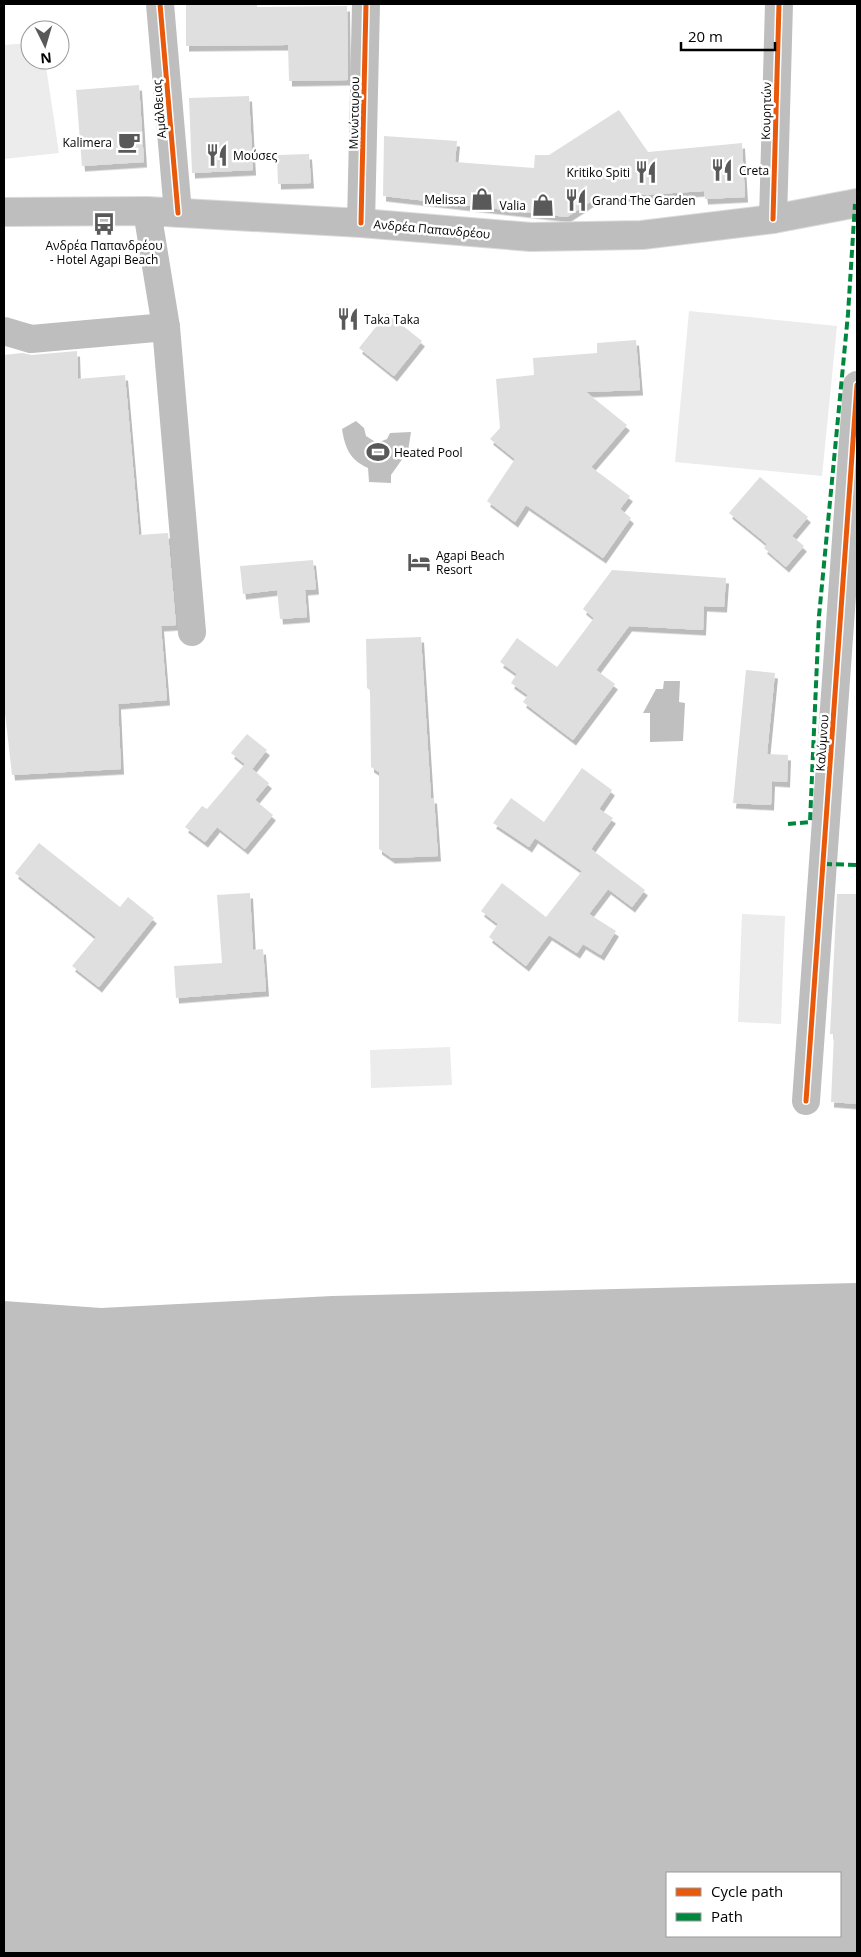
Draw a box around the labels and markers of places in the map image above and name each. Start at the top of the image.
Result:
cafe icon: Kalimera [116,129,142,155]
place label: Kalimera [63,134,112,151]
restaurant icon: Μούσες [204,142,230,168]
place label: Μούσες [233,147,277,164]
restaurant icon: Creta [709,157,735,183]
restaurant icon: Kritiko Spiti [633,159,659,185]
place label: Creta [739,162,769,179]
place label: Kritiko Spiti [567,164,630,181]
shop icon: Melissa [469,186,495,212]
restaurant icon: Grand The Garden [563,187,589,213]
place label: Melissa [424,191,466,208]
shop icon: Valia [530,192,556,218]
place label: Grand The Garden [592,192,696,209]
place label: Valia [499,197,526,214]
bus stop icon: Ανδρέα Παπανδρέου - Hotel Agapi Beach [91,211,117,237]
place label: Ανδρέα Παπανδρέου - Hotel Agapi Beach [45,237,163,268]
restaurant icon: Taka Taka [335,306,361,332]
place label: Taka Taka [364,311,420,328]
sports icon: Heated Pool [365,439,391,465]
place label: Heated Pool [394,444,462,461]
place label: Agapi Beach Resort [436,547,505,578]
hotel icon: Agapi Beach Resort [406,549,432,575]

